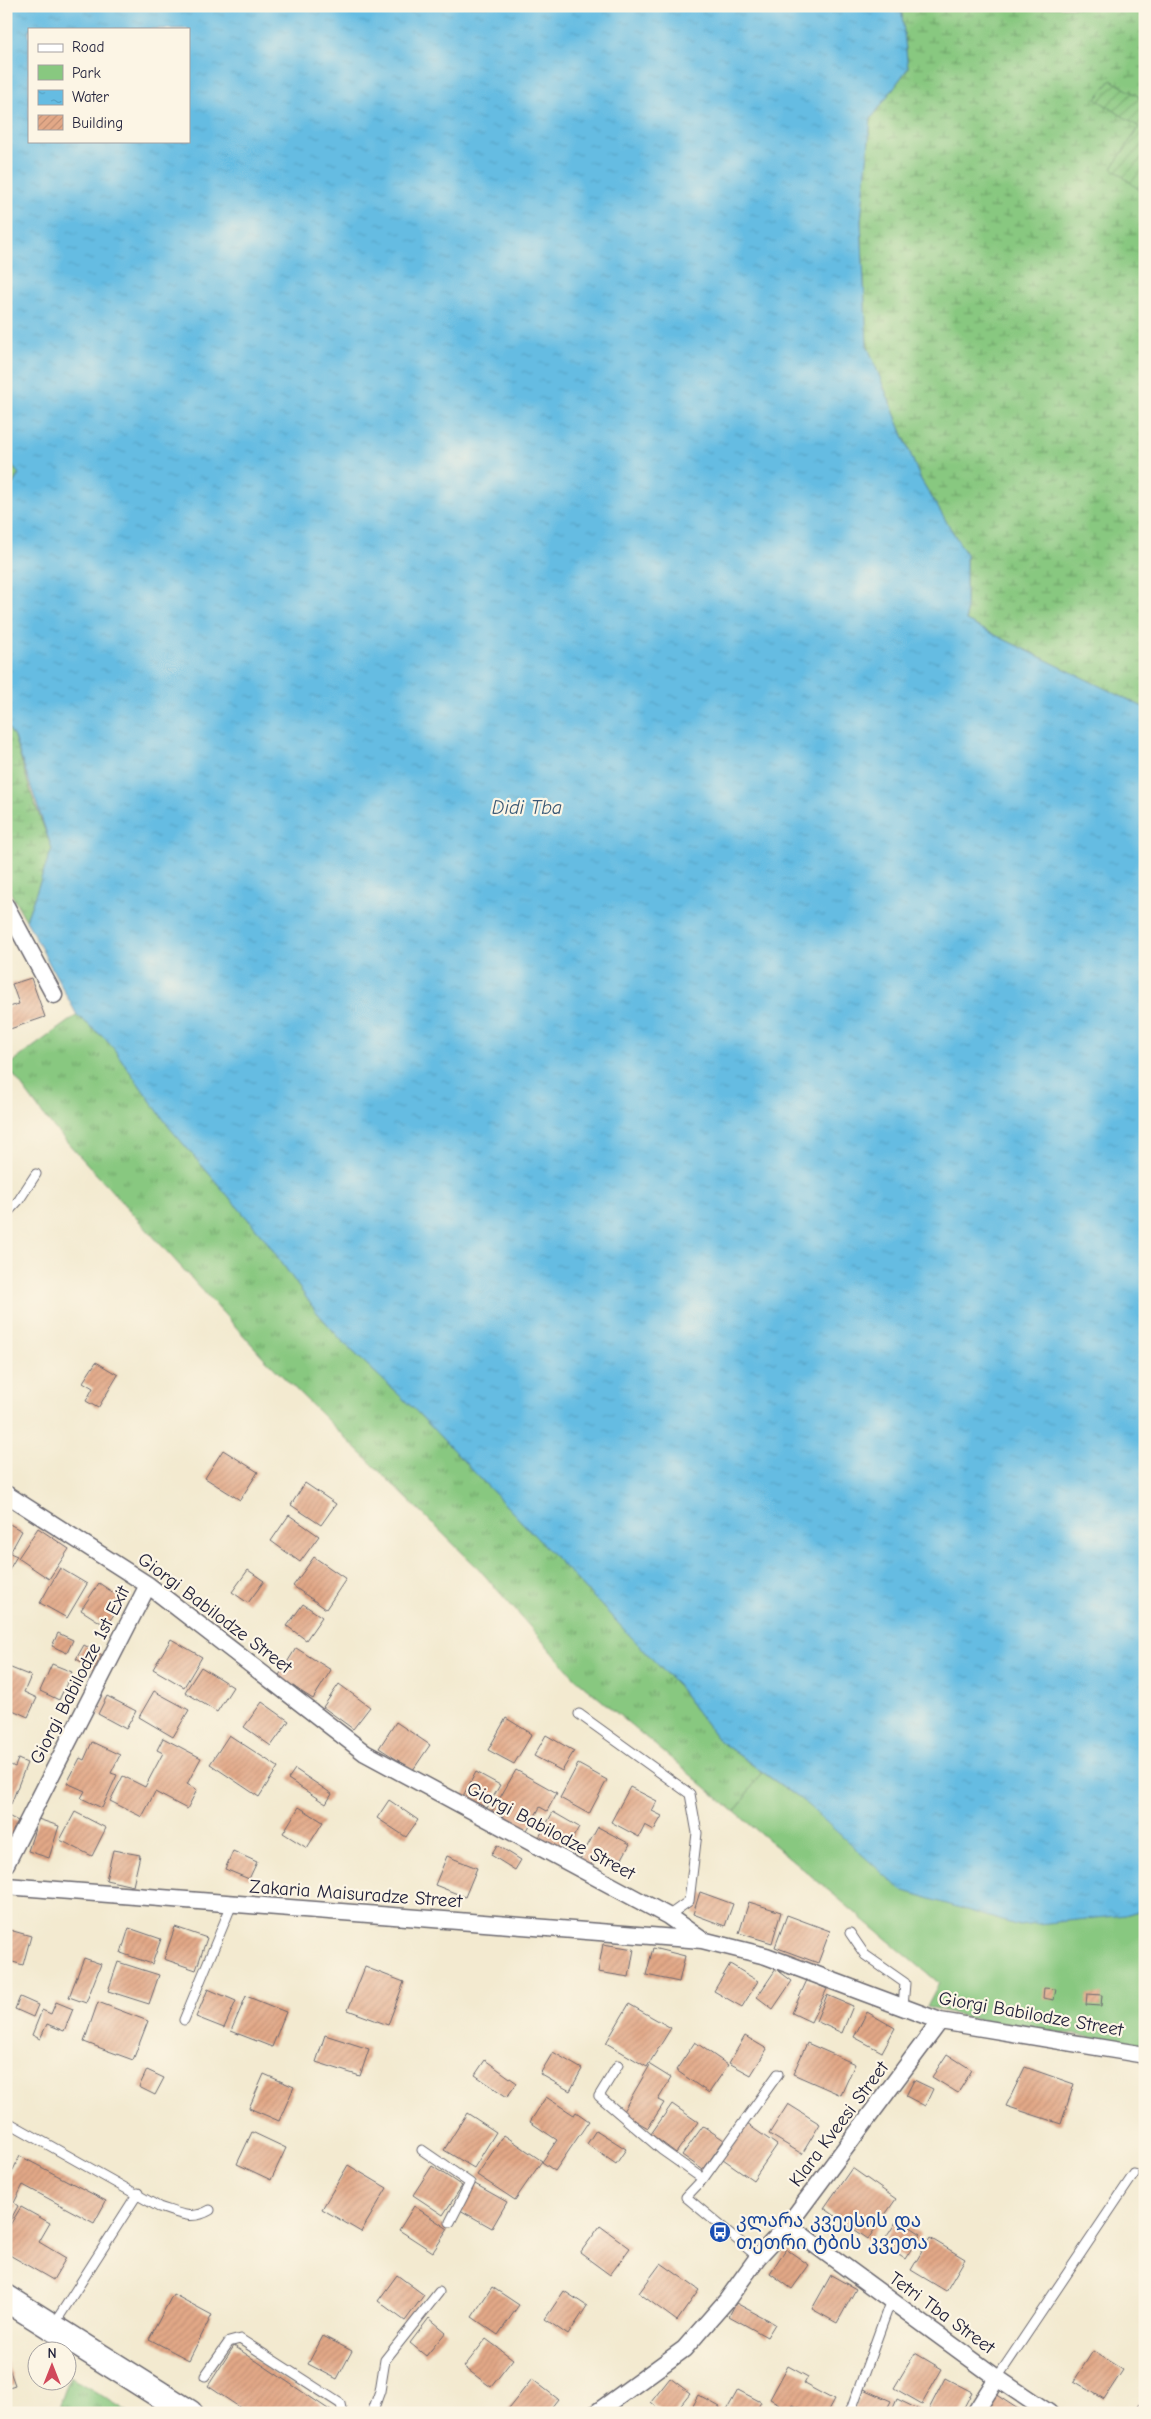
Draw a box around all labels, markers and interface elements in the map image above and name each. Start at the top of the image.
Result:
legend [28,28,190,142]
text: Road [72,38,104,56]
text: Park [72,64,101,82]
text: Water [72,88,109,106]
text: Building [72,114,123,132]
water label: Didi Tba [492,796,562,819]
street label: Giorgi Babilodze Street [134,1548,297,1678]
street label: Giorgi Babilodze 1st Exit [25,1582,135,1768]
street label: Giorgi Babilodze Street [463,1777,639,1885]
street label: Zakaria Maisuradze Street [249,1876,464,1912]
street label: Giorgi Babilodze Street [937,1987,1126,2041]
street label: Klara Kveesi Street [785,2057,894,2191]
place label: კლარა კვეესის და თეთრი ტბის კვეთა [736,2210,928,2254]
bus stop icon: კლარა კვეესის და თეთრი ტბის კვეთა [708,2220,732,2244]
street label: Tetri Tba Street [885,2267,1000,2359]
north arrow [28,2342,78,2392]
text: N [47,2345,57,2362]

